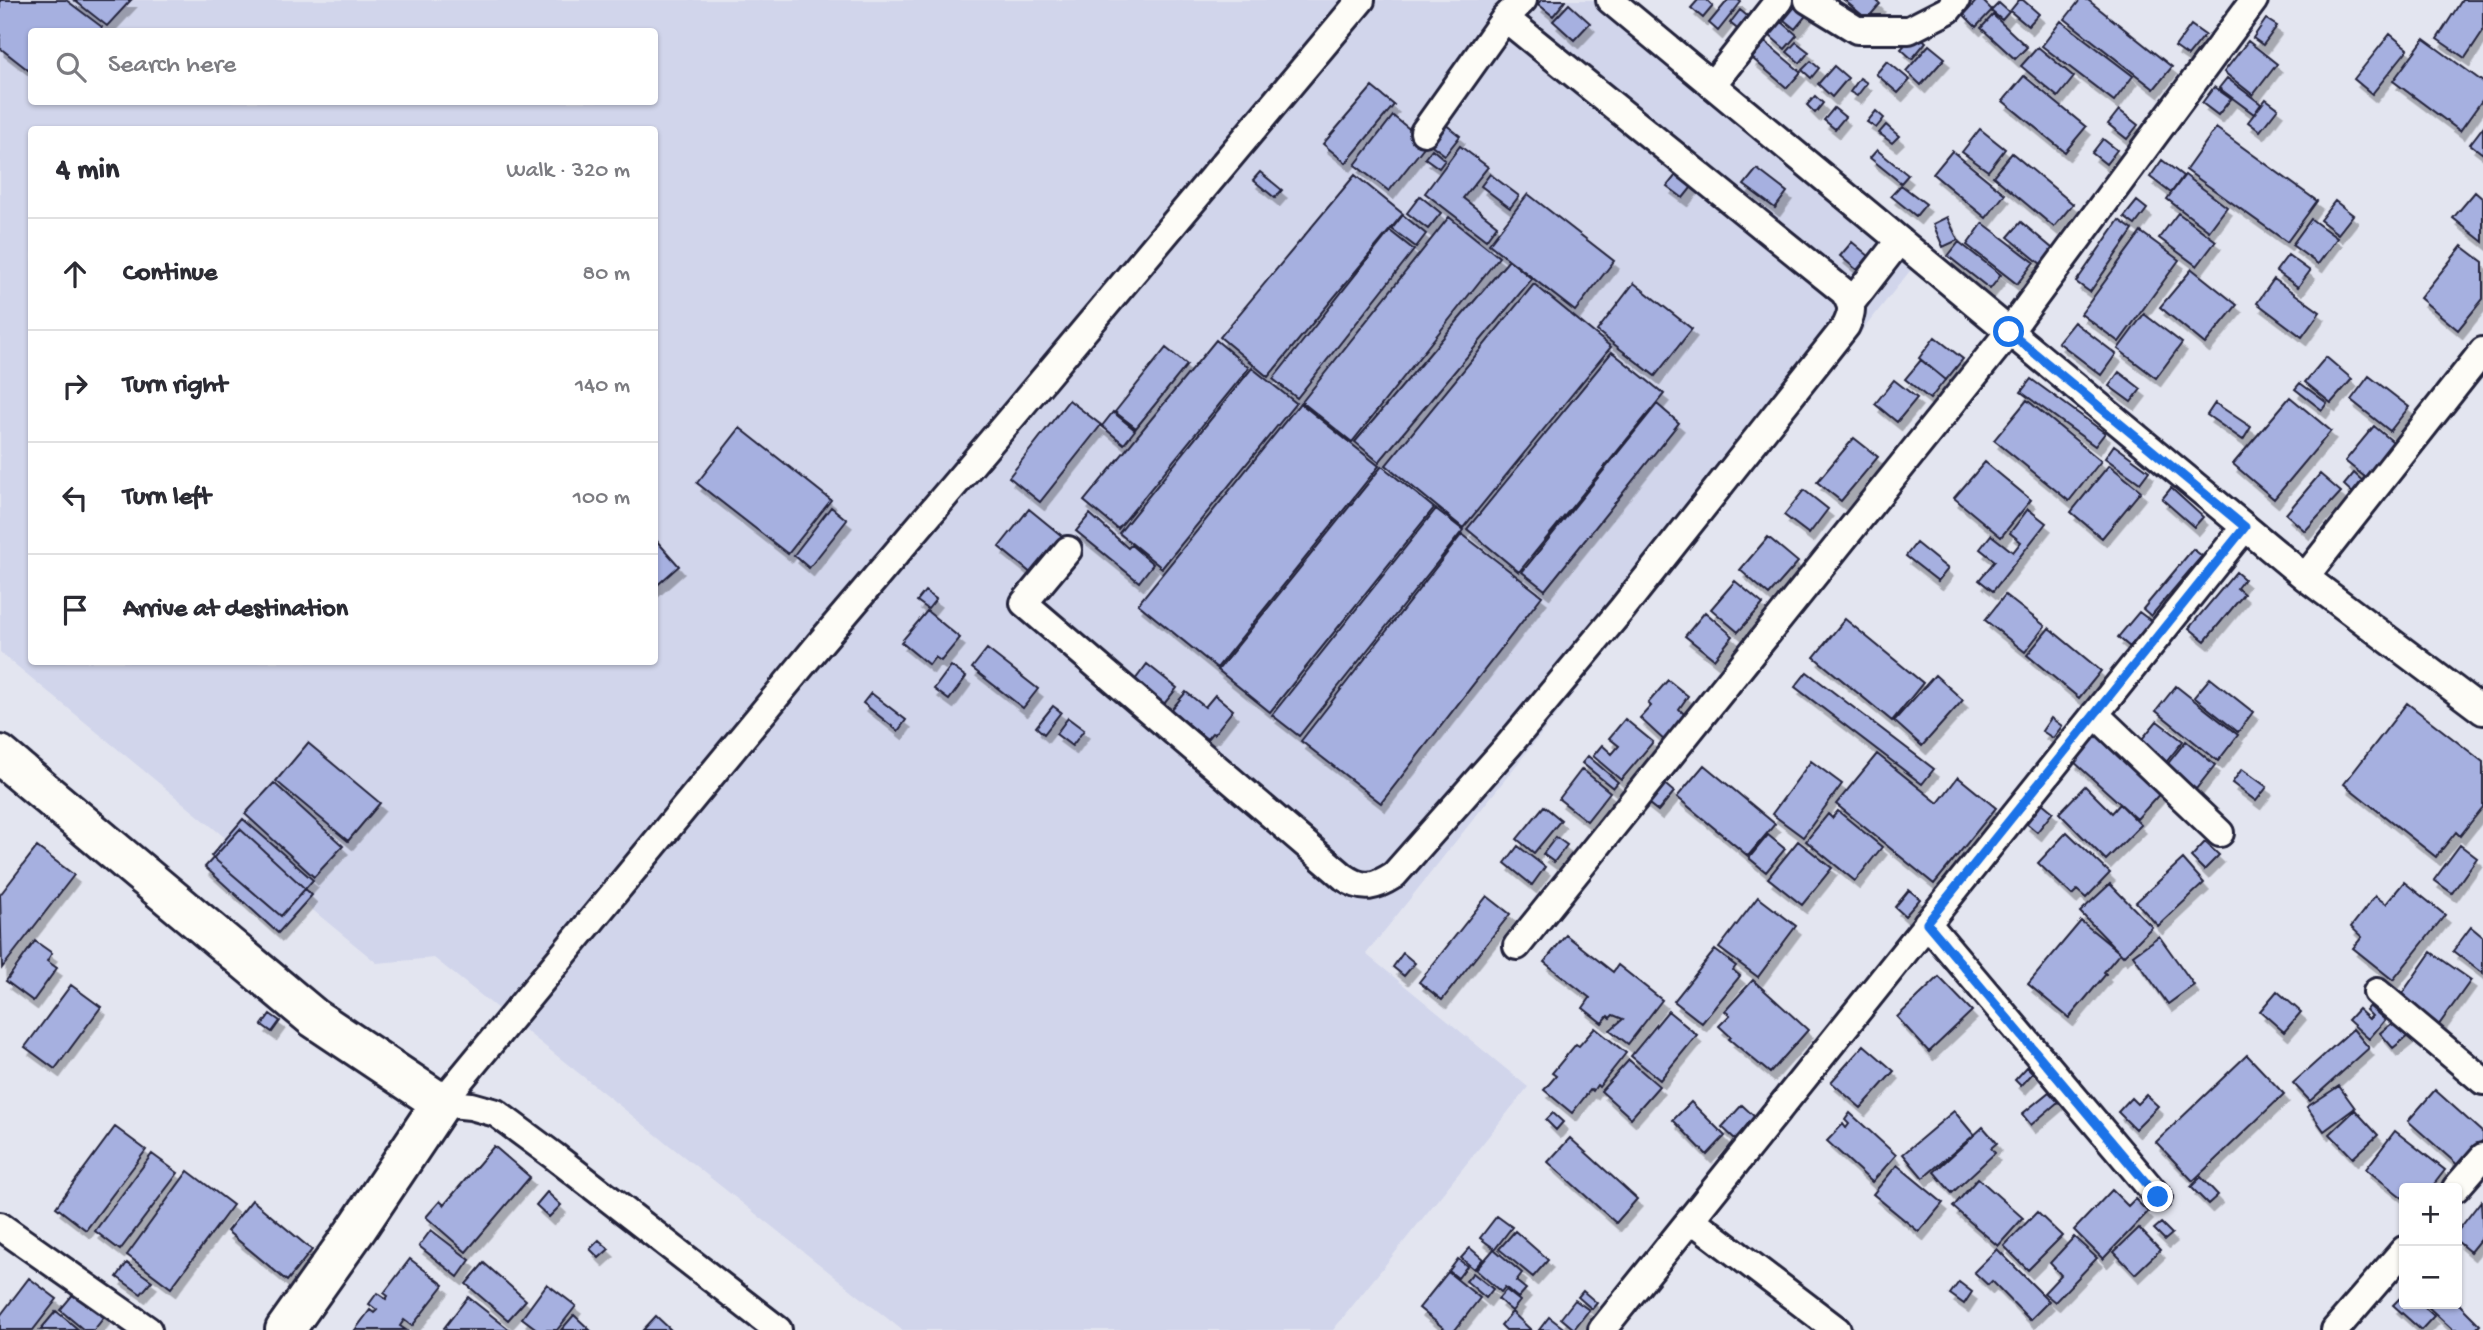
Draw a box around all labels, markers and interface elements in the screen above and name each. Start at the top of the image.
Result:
search box [28,28,658,105]
icon: search [52,48,90,86]
text: Search here [108,51,236,82]
text: 4 min [56,154,119,189]
text: Walk · 320 m [506,158,630,185]
icon: ahead [56,255,94,293]
text: Continue [123,259,217,290]
text: 80 m [583,261,630,288]
route start [1993,316,2024,347]
icon: right [56,367,94,405]
text: Turn right [123,371,227,402]
text: 140 m [575,373,630,400]
icon: left [56,479,94,517]
text: Turn left [123,483,211,514]
text: 100 m [573,485,630,512]
icon: arrive [56,591,94,629]
text: Arrive at destination [123,595,348,626]
route end [2142,1181,2173,1212]
map controls [2399,1183,2462,1309]
button: + [2399,1183,2462,1246]
button: − [2399,1246,2462,1309]

